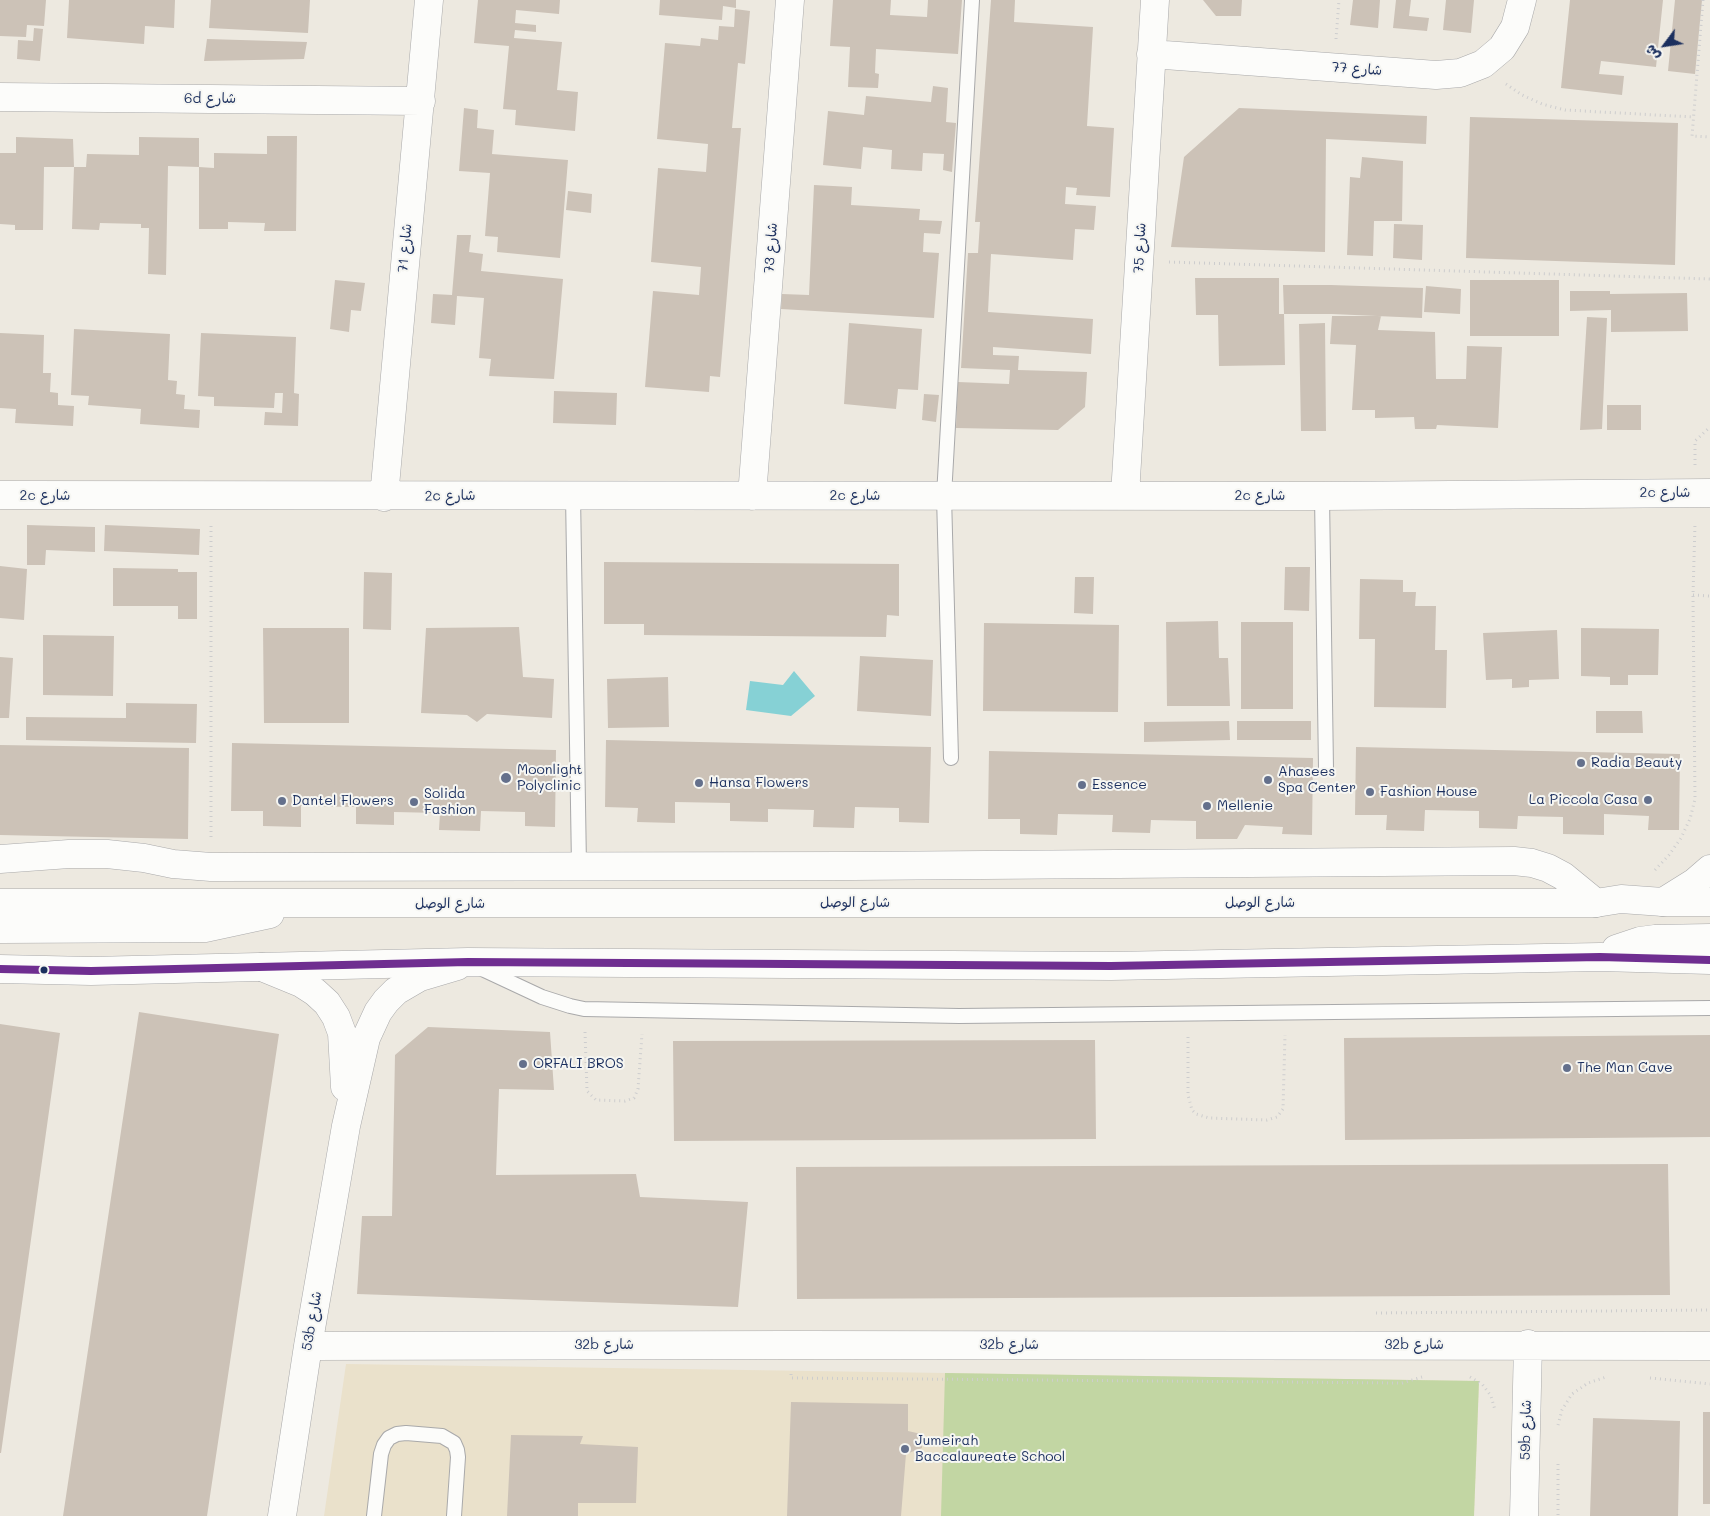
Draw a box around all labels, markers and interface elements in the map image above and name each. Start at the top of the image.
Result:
north arrow [1640,20,1690,70]
text: ش [1640,41,1664,64]
street label: شارع 77 [1331,59,1383,79]
street label: 6d شارع [184,91,236,107]
street label: شارع 73 [761,222,781,274]
street label: شارع 75 [1130,222,1150,274]
street label: شارع 71 [395,223,415,273]
street label: 2c شارع [1640,485,1690,501]
street label: 2c شارع [424,487,476,505]
street label: 2c شارع [20,488,70,504]
street label: 2c شارع [830,488,880,504]
street label: 2c شارع [1235,488,1285,504]
place label: Radia Beauty [1591,755,1682,771]
marker: Radia Beauty [1575,757,1587,769]
place label: Moonlight Polyclinic [517,762,582,794]
place label: Ahasees Spa Center [1278,764,1356,796]
marker: Moonlight Polyclinic [499,771,513,785]
marker: Ahasees Spa Center [1262,774,1274,786]
place label: Hansa Flowers [709,775,808,791]
marker: Hansa Flowers [693,777,705,789]
place label: Essence [1092,777,1147,793]
marker: Essence [1076,779,1088,791]
place label: Fashion House [1380,784,1477,800]
place label: Solida Fashion [424,786,476,819]
marker: Fashion House [1364,786,1376,798]
place label: La Piccola Casa [1529,792,1638,808]
place label: Dantel Flowers [292,793,394,809]
marker: La Piccola Casa [1642,794,1654,806]
marker: Dantel Flowers [276,795,288,807]
marker: Solida Fashion [408,796,420,808]
place label: Mellenie [1217,798,1273,814]
marker: Mellenie [1201,800,1213,812]
street label: شارع الوصل [820,895,890,911]
street label: شارع الوصل [1225,895,1295,911]
street label: شارع الوصل [415,896,485,912]
unlabelled marker [39,965,49,975]
place label: ORFALI BROS [533,1056,624,1072]
marker: ORFALI BROS [517,1058,529,1070]
place label: The Man Cave [1577,1060,1673,1076]
marker: The Man Cave [1561,1062,1573,1074]
street label: 53b شارع [299,1290,325,1352]
street label: 32b شارع [574,1337,634,1353]
street label: 32b شارع [979,1337,1039,1353]
street label: 32b شارع [1384,1337,1444,1353]
street label: 59b شارع [1517,1400,1535,1460]
place label: Jumeirah Baccalaureate School [915,1433,1065,1465]
marker: Jumeirah Baccalaureate School [899,1443,911,1455]

